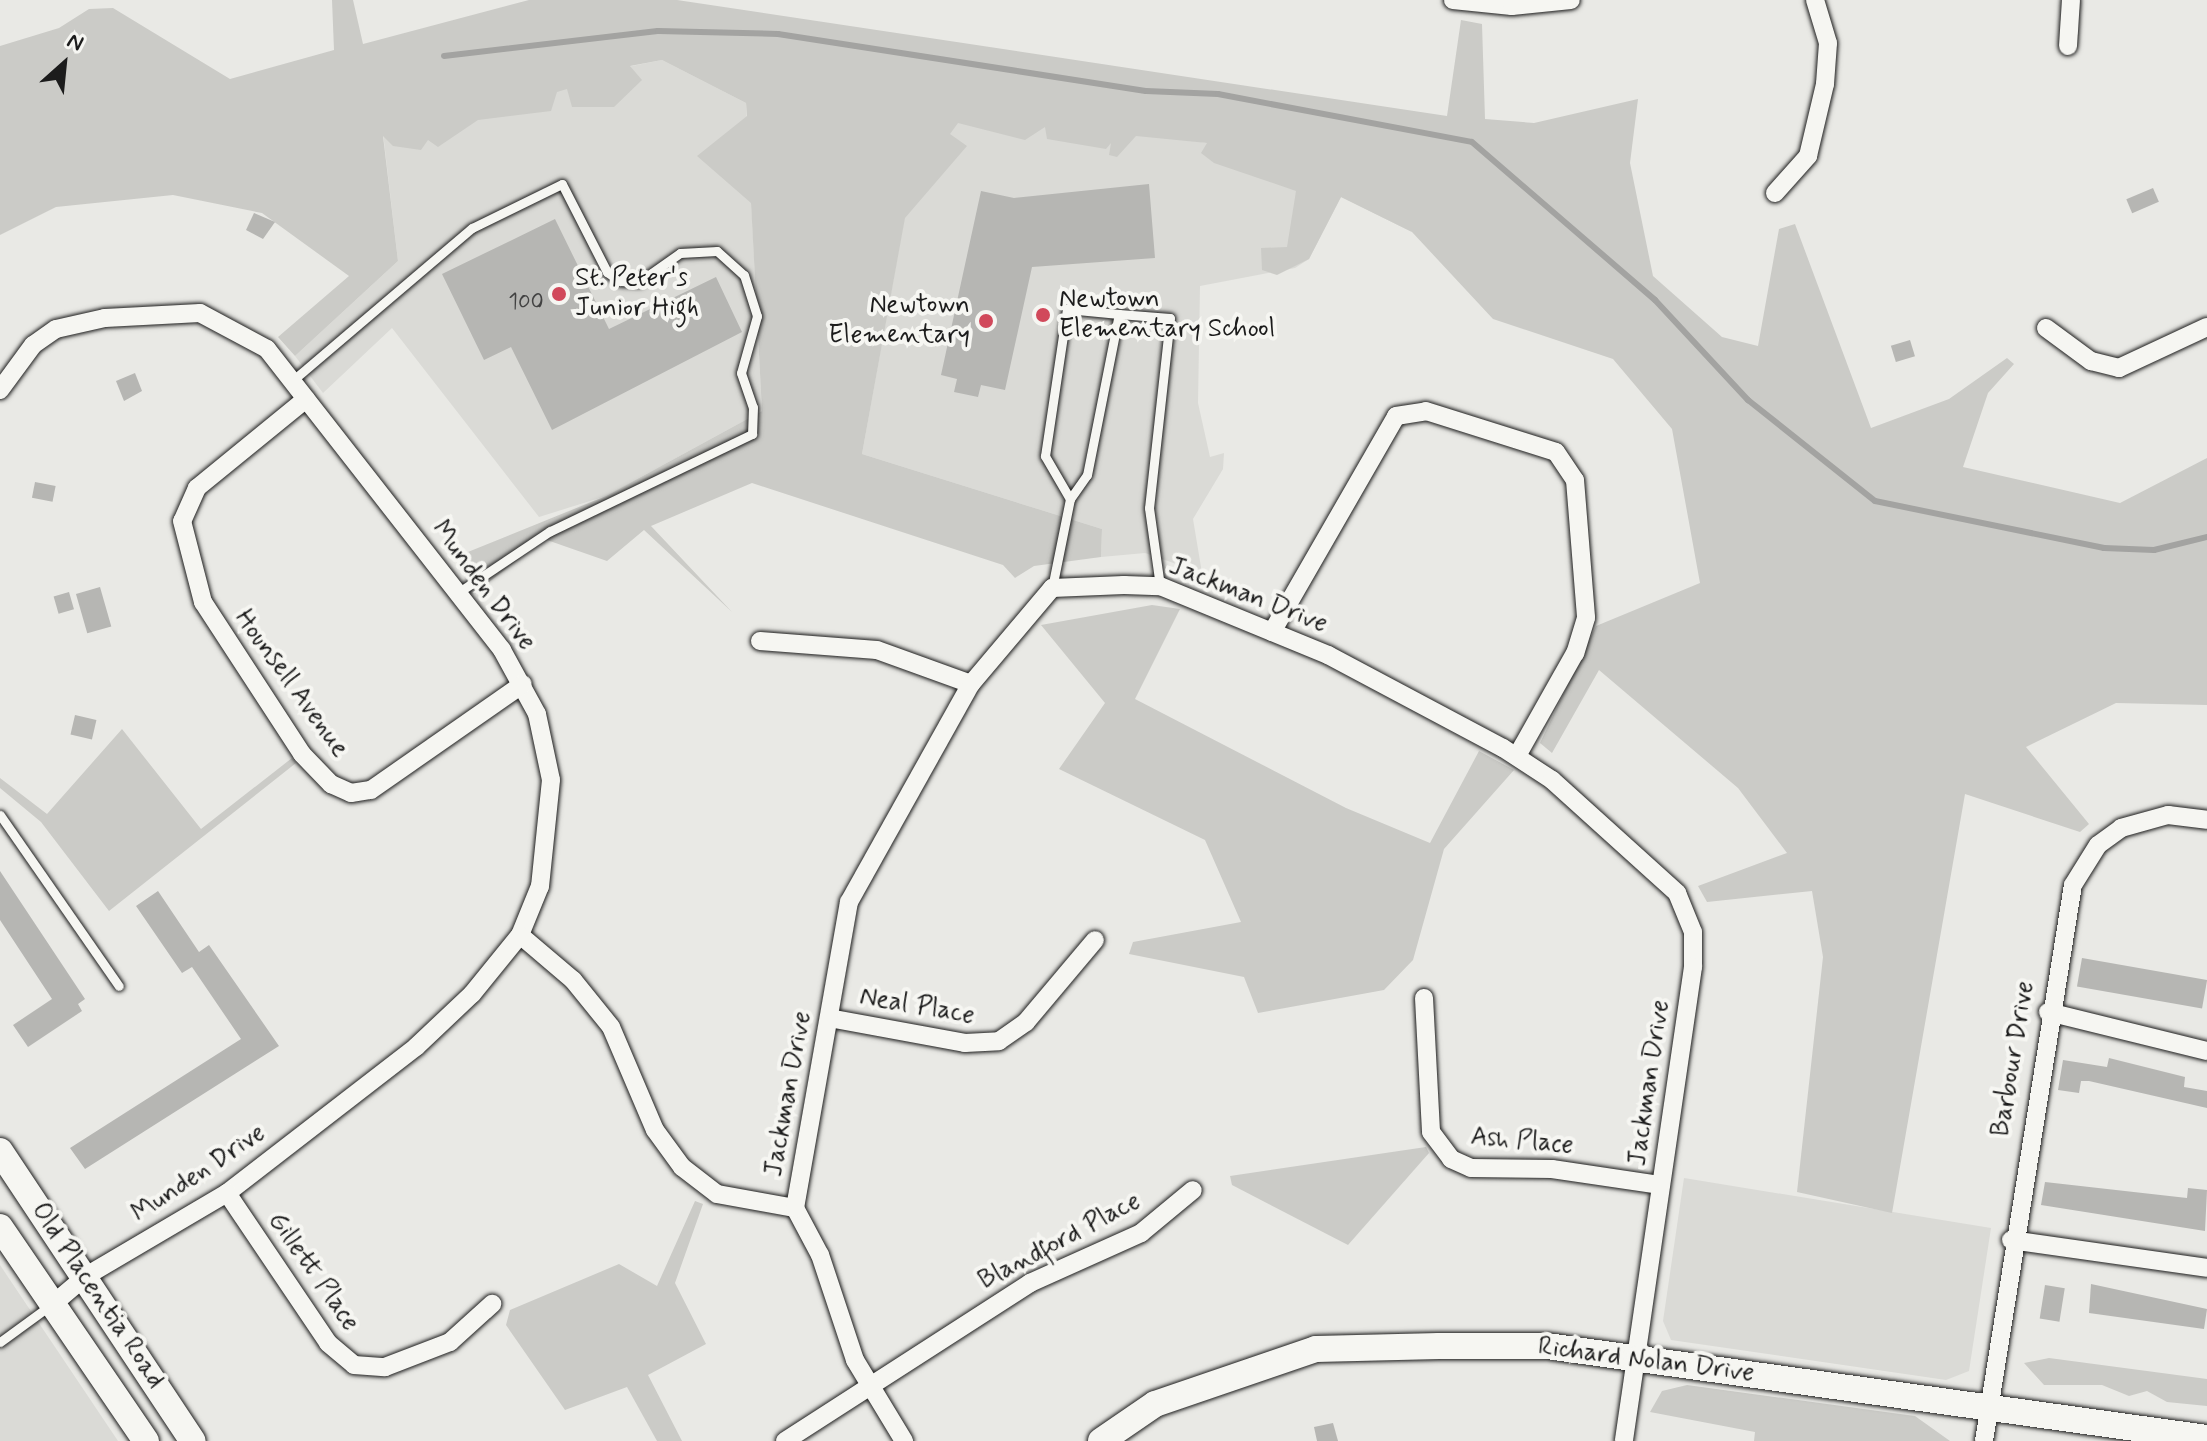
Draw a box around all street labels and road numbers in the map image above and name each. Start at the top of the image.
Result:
street label: Munden Drive [425,516,541,656]
street label: Jackman Drive [1165,552,1331,640]
street label: Hounsell Avenue [227,604,355,764]
street label: Barbour Drive [1986,980,2042,1138]
street label: Neal Place [859,982,975,1032]
street label: Jackman Drive [1623,999,1677,1167]
street label: Jackman Drive [759,1010,819,1178]
street label: Munden Drive [127,1118,271,1230]
street label: Ash Place [1469,1122,1575,1162]
street label: Blandford Place [975,1187,1145,1297]
street label: Old Placentia Road [27,1202,167,1390]
street label: Gillett Place [261,1207,365,1337]
street label: Richard Nolan Drive [1534,1332,1758,1390]

